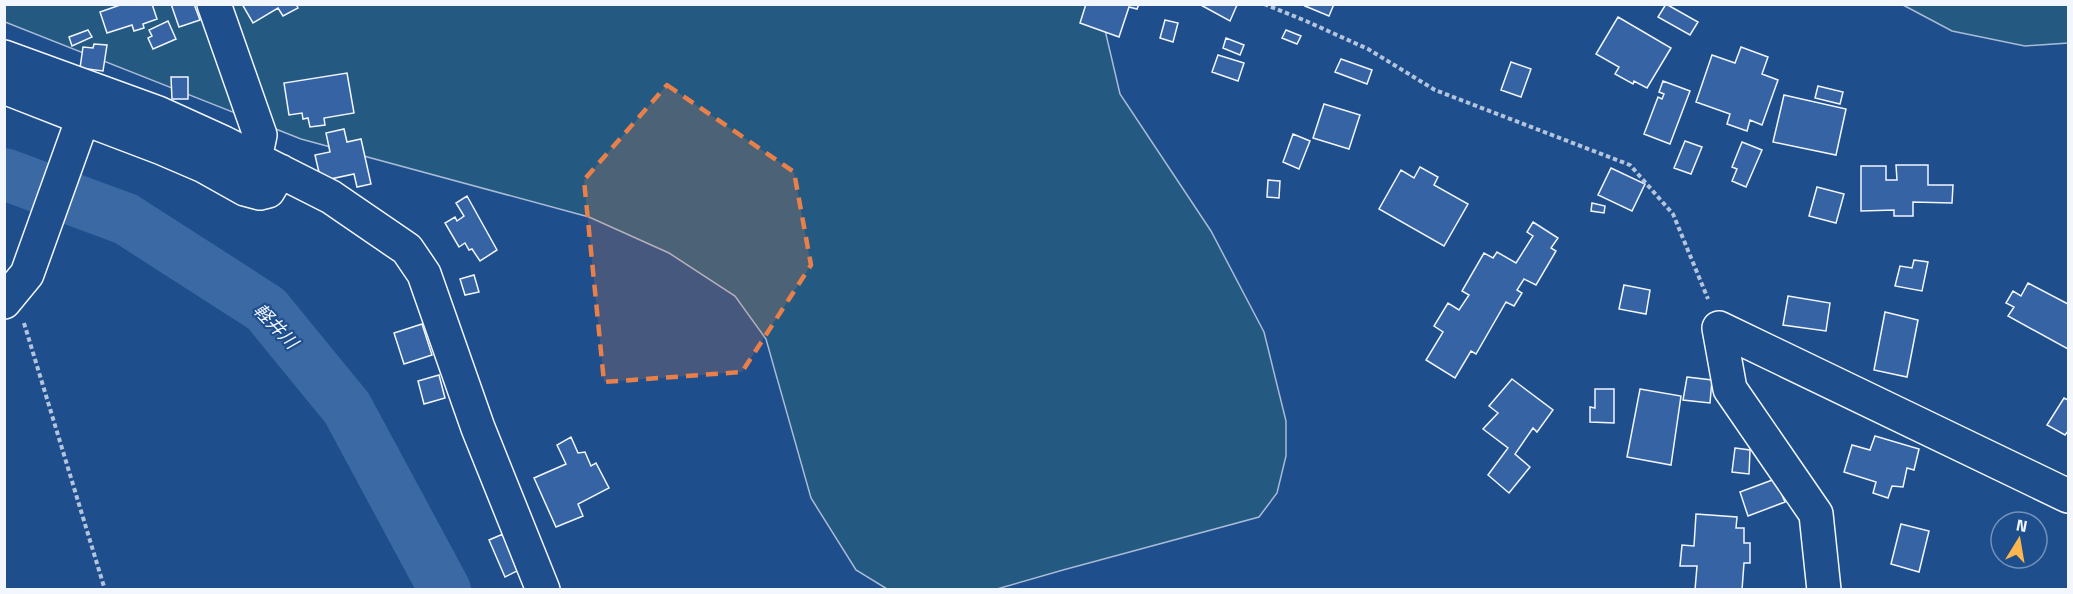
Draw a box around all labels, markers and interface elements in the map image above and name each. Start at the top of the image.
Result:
water label: 軽井川 [248,297,306,356]
north arrow [1989,510,2049,570]
text: N [2014,512,2030,538]

